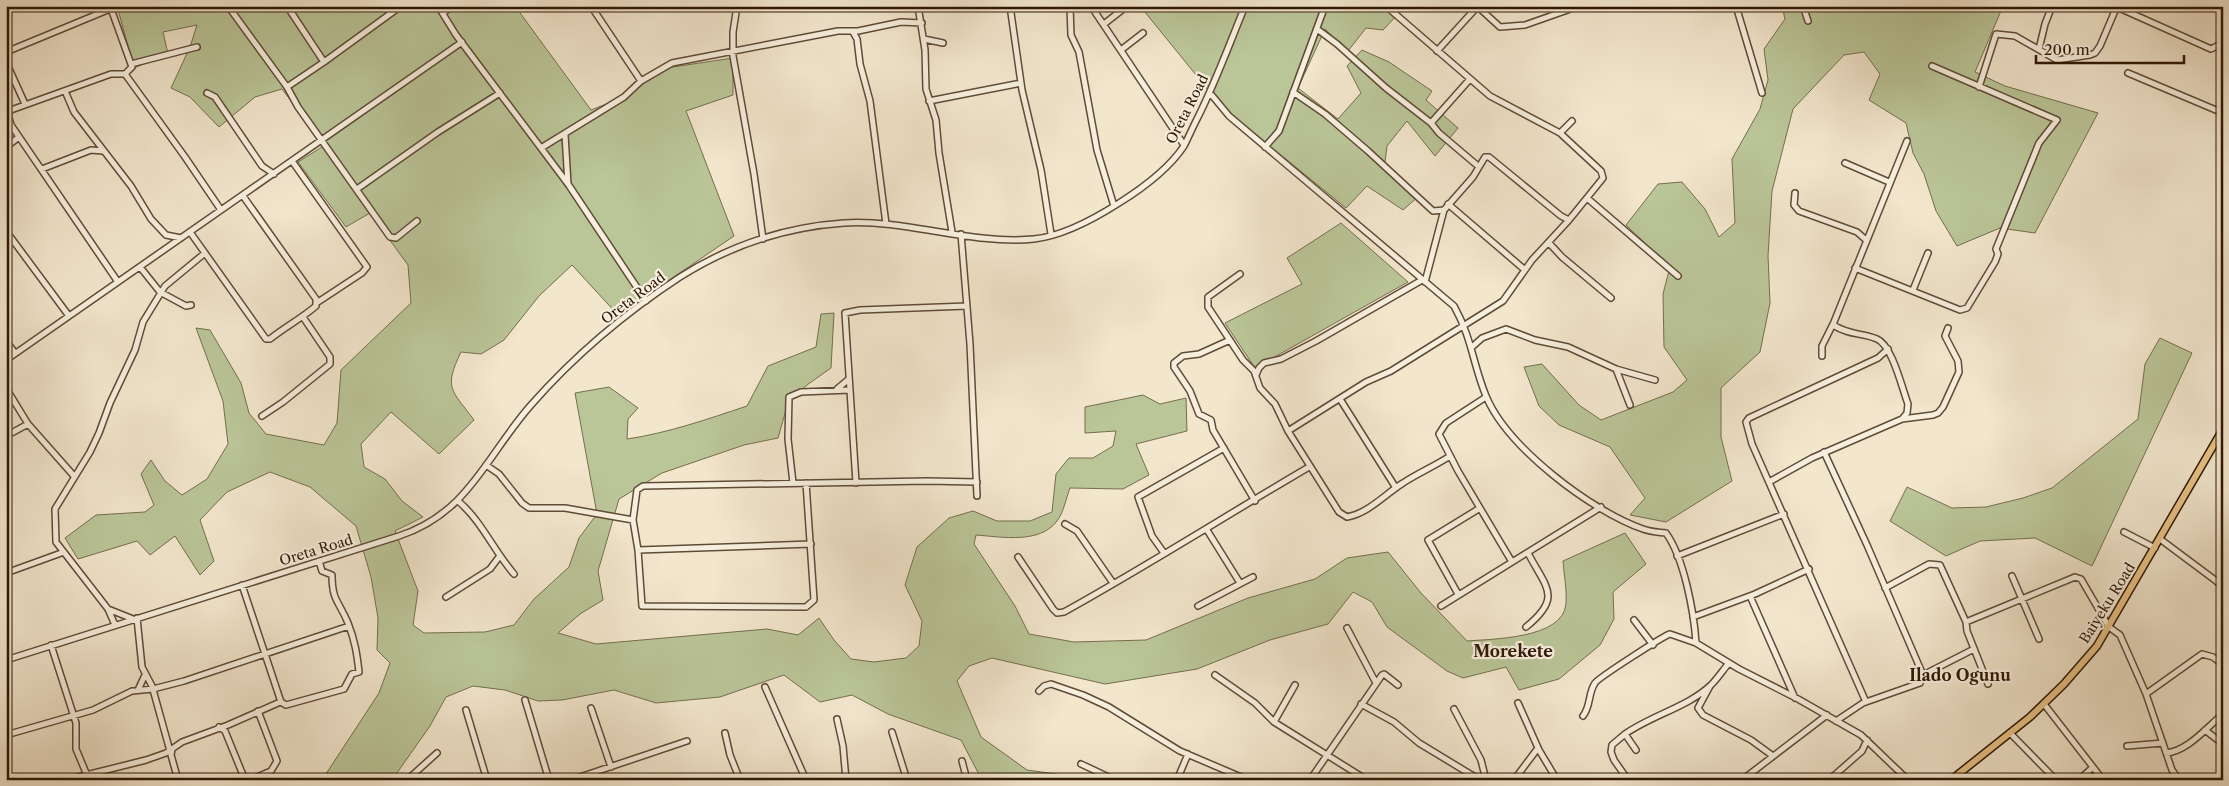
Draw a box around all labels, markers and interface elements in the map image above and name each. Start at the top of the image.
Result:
scale bar [2036,32,2184,64]
text: 200 m [2044,40,2090,59]
street label: Oreta Road [1162,71,1212,147]
street label: Oreta Road [597,268,669,328]
street label: Oreta Road [277,530,355,570]
street label: Baiyeku Road [2075,559,2139,647]
district label: Morekete [1473,641,1553,661]
district label: Ilado Ogunu [1909,665,2011,685]

